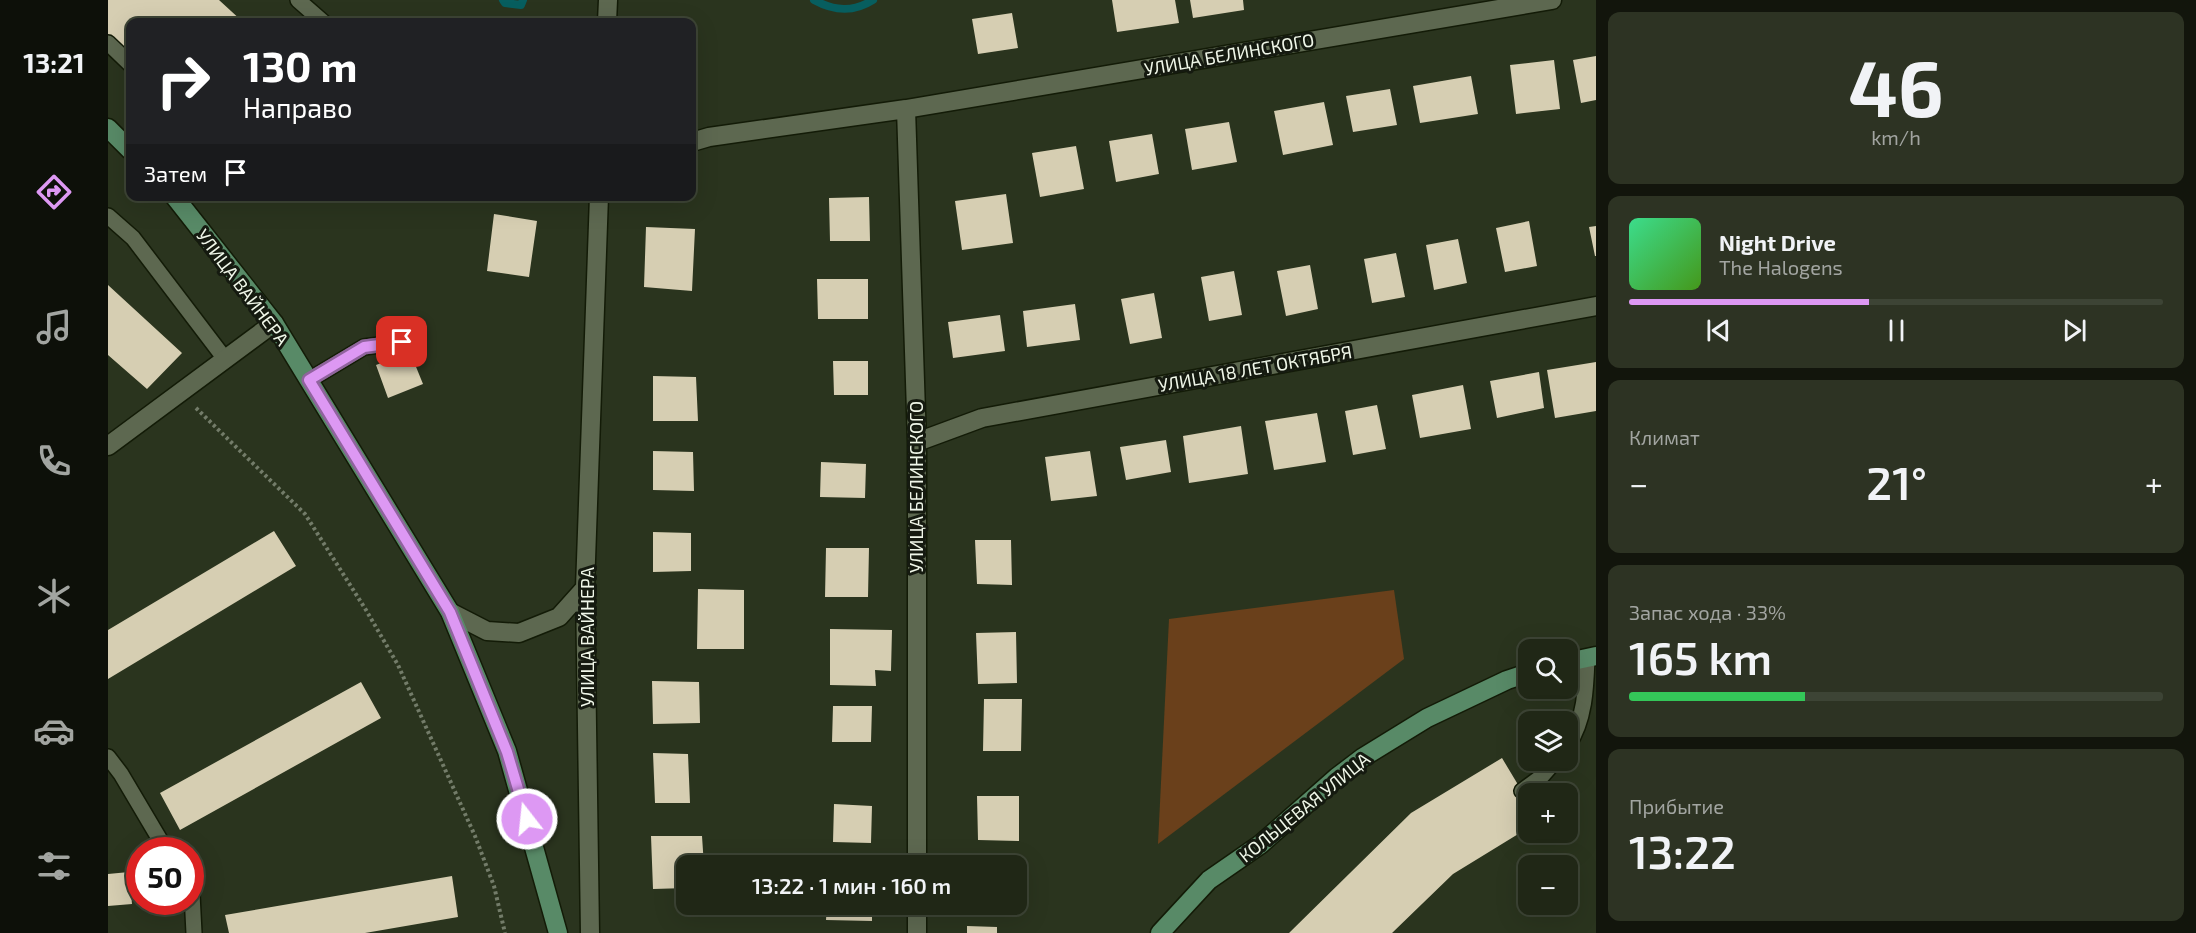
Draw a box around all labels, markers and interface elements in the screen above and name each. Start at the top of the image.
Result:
street label: УЛИЦА БЕЛИНСКОГО [1142,28,1316,80]
text: 46 [1848,39,1944,133]
text: 130 m [243,40,358,90]
icon: right [144,42,222,120]
text: 13:21 [23,46,85,78]
text: Направо [243,91,352,123]
text: km/h [1871,125,1921,149]
icon: arrive [219,156,252,189]
text: Затем [144,160,207,186]
icon: directions [33,171,75,213]
street label: УЛИЦА ВАЙНЕРА [192,225,294,350]
text: Night Drive [1719,229,1836,255]
text: The Halogens [1719,255,1843,279]
icon: music [33,306,75,348]
icon: previous [1702,314,1735,347]
icon: pause [1880,314,1913,347]
icon: next [2058,314,2091,347]
pin [376,316,427,367]
icon: arrive [385,325,418,358]
street label: УЛИЦА 18 ЛЕТ ОКТЯБРЯ [1156,340,1354,396]
street label: УЛИЦА БЕЛИНСКОГО [905,401,927,573]
text: Климат [1629,425,1700,449]
icon: phone [33,440,75,482]
text: 21° [1866,455,1927,509]
text: − [1629,463,1648,503]
text: + [2145,463,2163,503]
street label: УЛИЦА ВАЙНЕРА [576,566,598,707]
icon: climate [33,575,75,617]
text: Запас хода · 33% [1629,600,1786,624]
text: 165 km [1629,630,1772,684]
map controls [1518,639,1578,915]
button: search [1518,639,1578,699]
icon: car [33,710,75,752]
button: layers [1518,711,1578,771]
street label: КОЛЬЦЕВАЯ УЛИЦА [1234,747,1374,867]
button: + [1518,783,1578,843]
position arrow [495,787,559,851]
text: Прибытие [1629,794,1724,818]
text: 13:22 [1629,824,1736,878]
speed limit sign: 50 [126,837,204,915]
icon: filters [33,845,75,887]
button: − [1518,855,1578,915]
text: 13:22 · 1 мин · 160 m [752,872,951,898]

